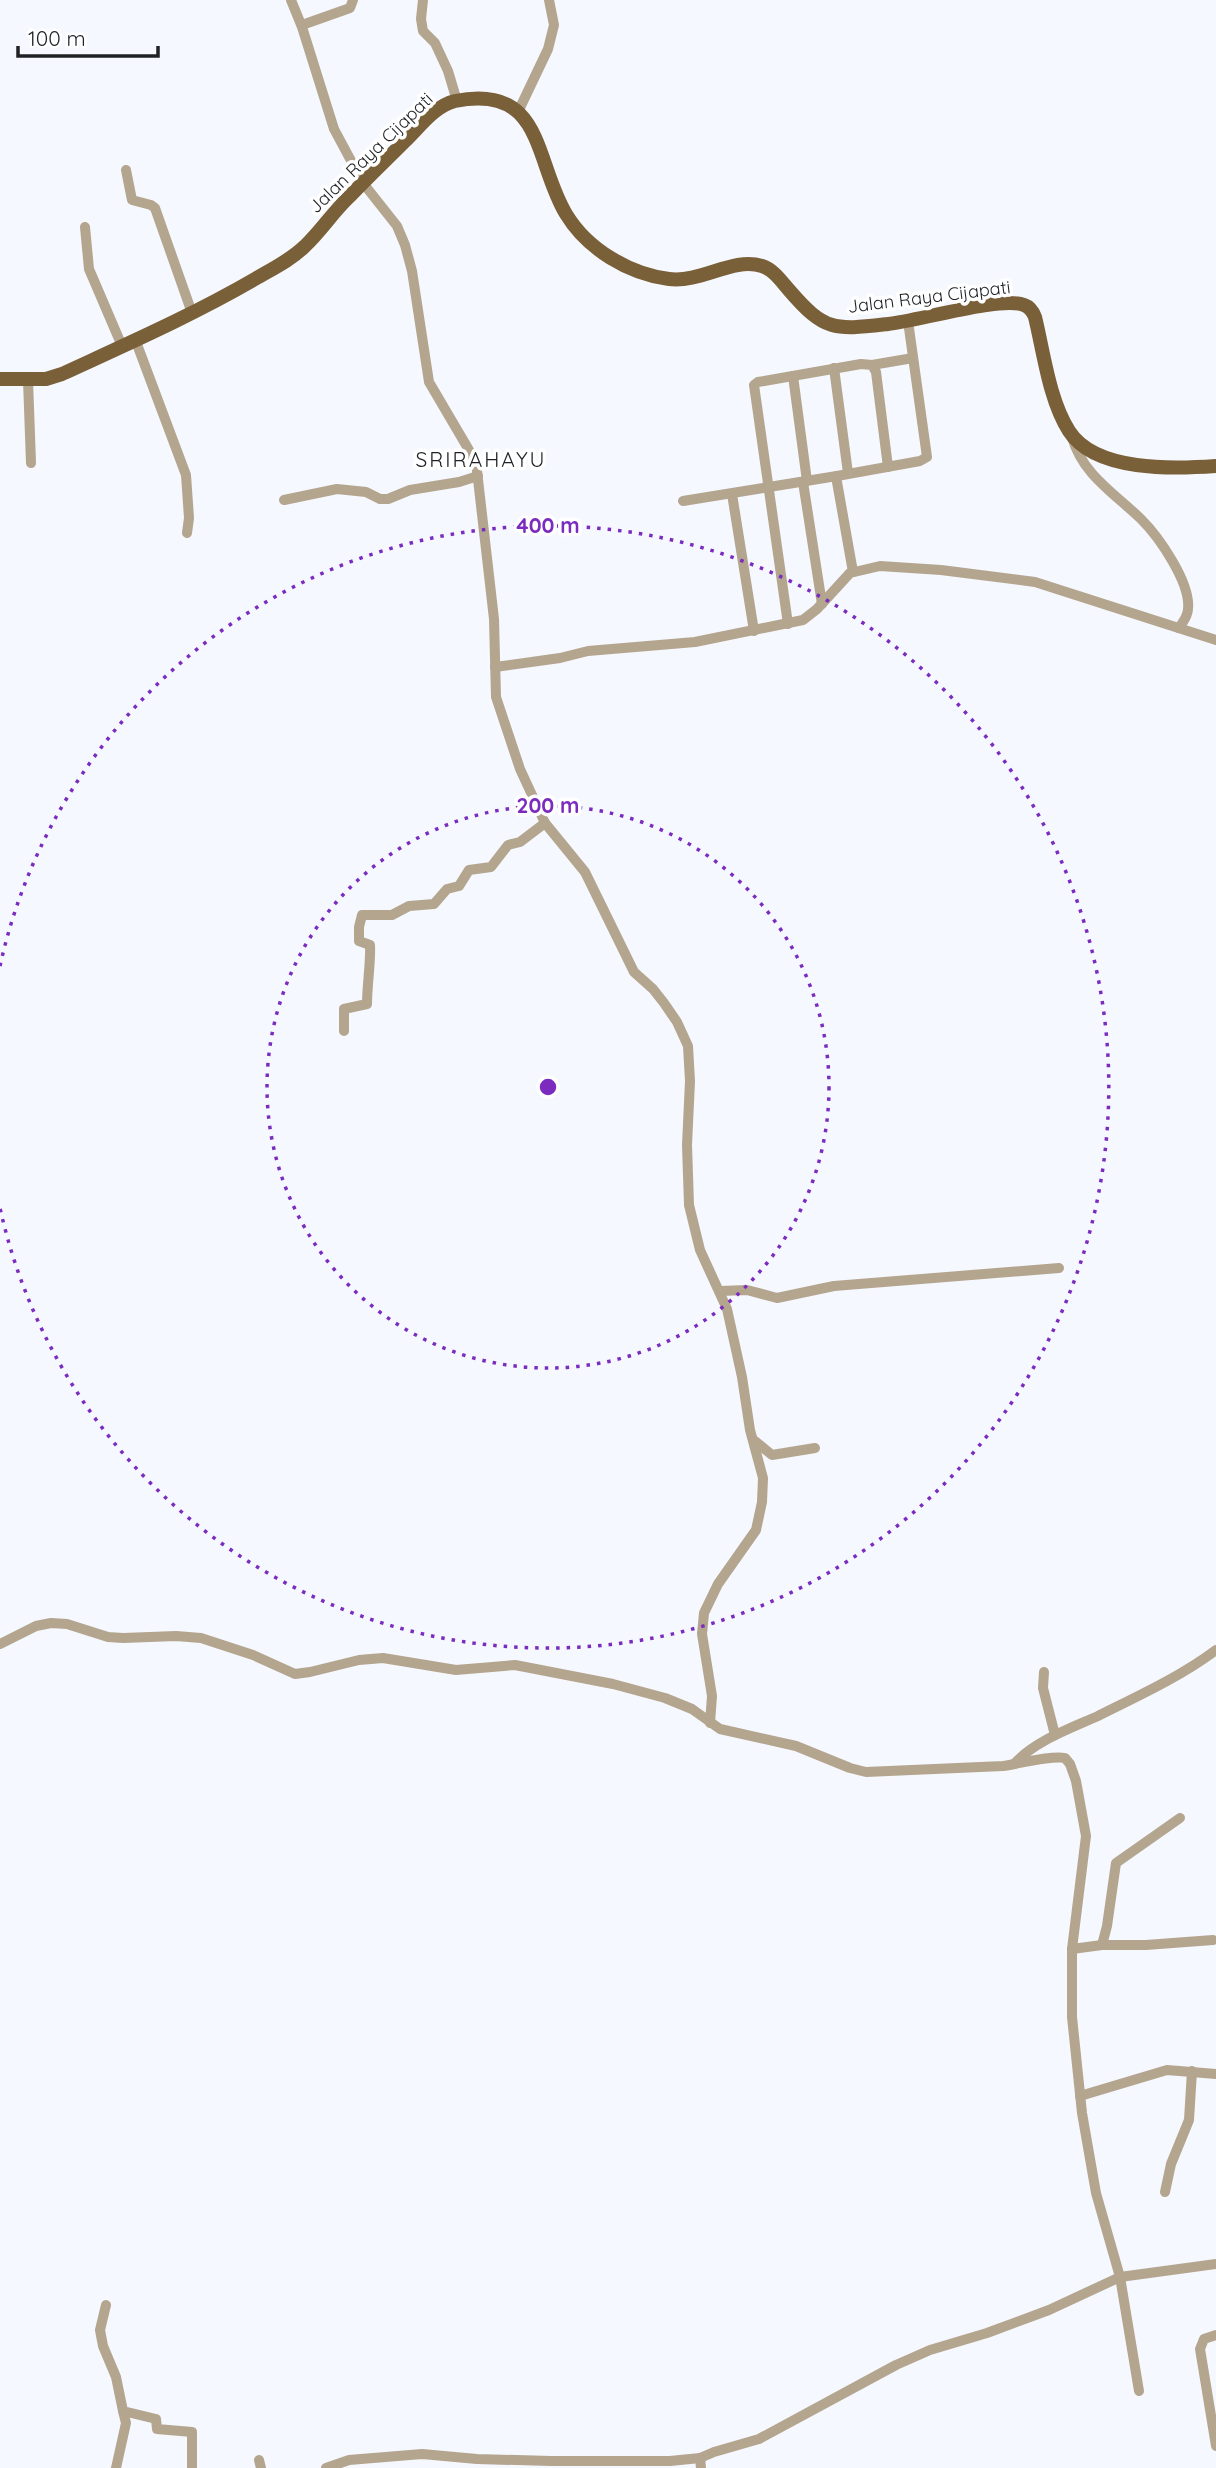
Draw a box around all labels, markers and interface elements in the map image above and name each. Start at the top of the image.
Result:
scale bar [18,14,158,58]
text: 100 m [28,25,86,51]
street label: Jalan Raya Cijapati [304,87,438,218]
street label: Jalan Raya Cijapati [846,275,1012,318]
district label: SRIRAHAYU [415,446,547,472]
text: 400 m [516,512,580,538]
text: 200 m [517,792,579,818]
centre of rings [536,1075,560,1099]

